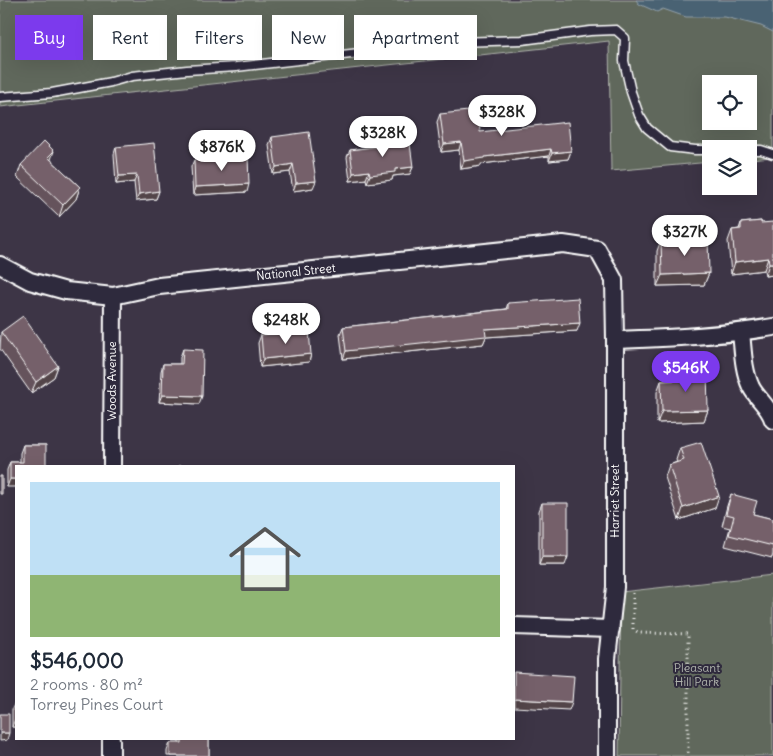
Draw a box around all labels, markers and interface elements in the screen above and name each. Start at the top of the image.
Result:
chip: Buy [15,15,83,60]
chip: Rent [93,15,167,60]
chip: Filters [177,15,262,60]
chip: New [272,15,344,60]
chip: Apartment [354,15,477,60]
map controls [702,75,757,195]
button: locate [702,75,757,130]
pin: $328K [467,94,537,137]
text: $328K [479,101,525,121]
pin: $328K [348,116,418,158]
text: $328K [360,122,406,142]
pin: $876K [187,130,257,172]
text: $876K [200,136,244,156]
button: layers [702,140,757,195]
pin: $327K [650,214,720,257]
text: $327K [663,221,707,241]
street label: National Street [255,260,336,283]
pin: $248K [251,302,321,345]
text: $248K [263,309,309,329]
street label: Woods Avenue [104,341,119,421]
pin: $546K [651,350,721,393]
text: $546K [663,357,709,377]
street label: Harriet Street [607,464,622,538]
icon: home [220,514,310,604]
text: $546,000 [30,647,124,674]
park label: Pleasant Hill Park [674,660,720,689]
text: 2 rooms · 80 m² [30,674,143,694]
text: Torrey Pines Court [30,694,163,714]

